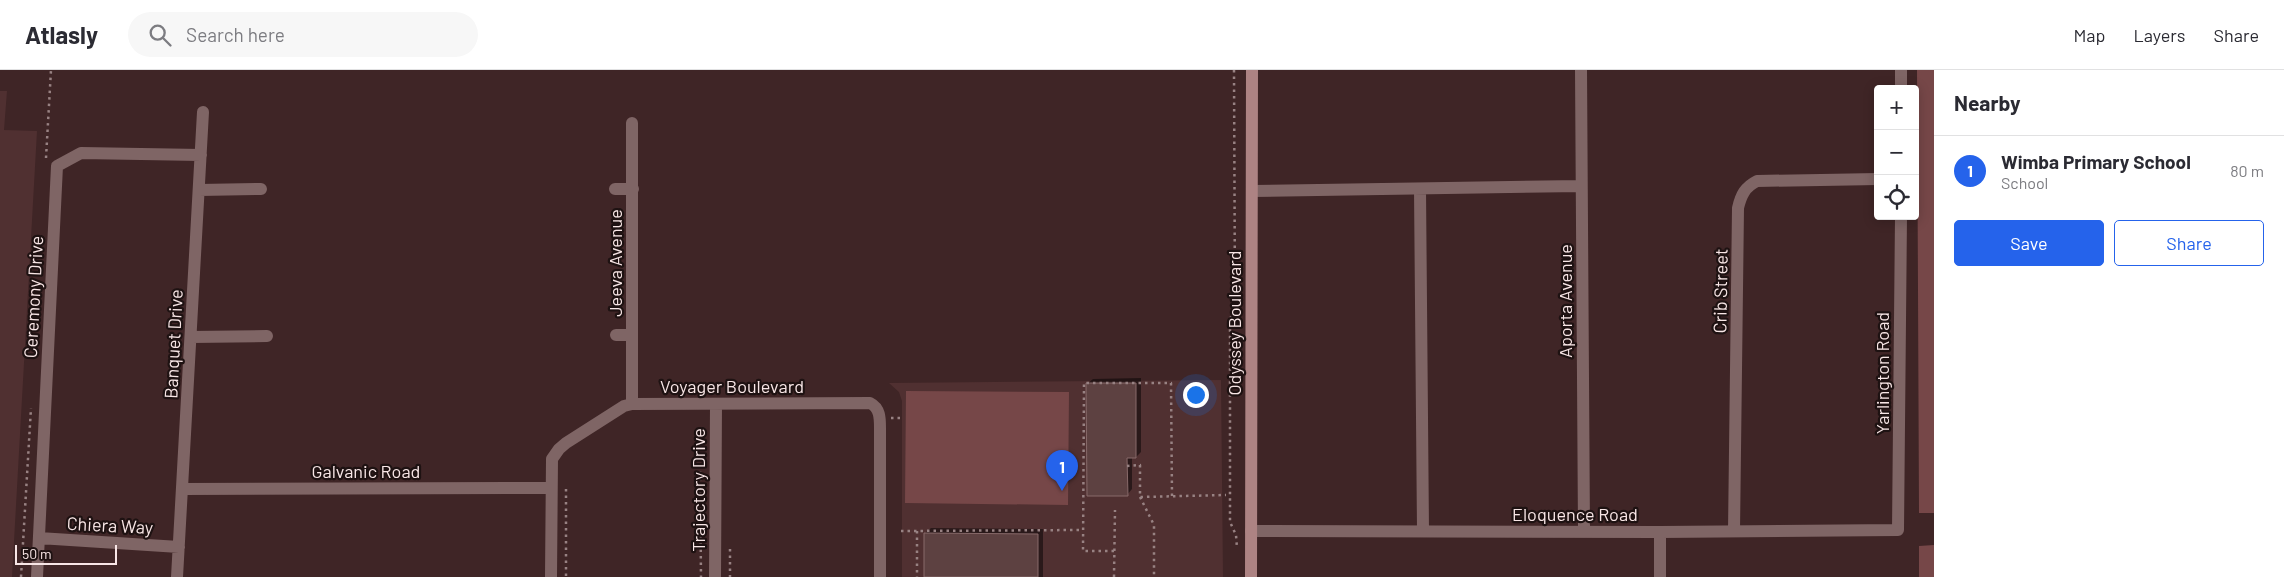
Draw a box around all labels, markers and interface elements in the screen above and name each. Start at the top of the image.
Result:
search box [128,12,478,57]
text: Atlasly [25,20,98,49]
icon: search [146,21,174,49]
text: Search here [186,23,285,46]
text: Map [2073,24,2105,46]
text: Layers [2133,24,2186,46]
text: Share [2214,24,2259,46]
map controls [1874,85,1919,220]
button: + [1874,85,1919,130]
text: Nearby [1954,90,2020,115]
button: − [1874,130,1919,175]
text: Wimba Primary School [2001,150,2191,173]
text: 1 [1967,161,1973,180]
text: 80 m [2230,161,2264,180]
text: School [2001,173,2048,192]
button: locate [1874,175,1919,220]
street label: Jeeva Avenue [604,209,626,317]
button: Save [1954,220,2104,266]
button: Share [2114,220,2264,266]
street label: Ceremony Drive [19,235,47,359]
street label: Aporta Avenue [1554,244,1576,358]
street label: Crib Street [1708,248,1732,334]
street label: Odyssey Boulevard [1223,250,1245,396]
street label: Banquet Drive [159,289,187,399]
street label: Yarlington Road [1871,312,1893,434]
street label: Voyager Boulevard [660,375,804,397]
your location [1183,382,1209,408]
street label: Trajectory Drive [687,428,709,552]
pin: 1 [1046,450,1078,491]
street label: Galvanic Road [312,460,420,482]
street label: Eloquence Road [1512,503,1638,525]
street label: Chiera Way [66,512,154,538]
scale bar [15,542,118,565]
text: 50 m [22,545,51,562]

